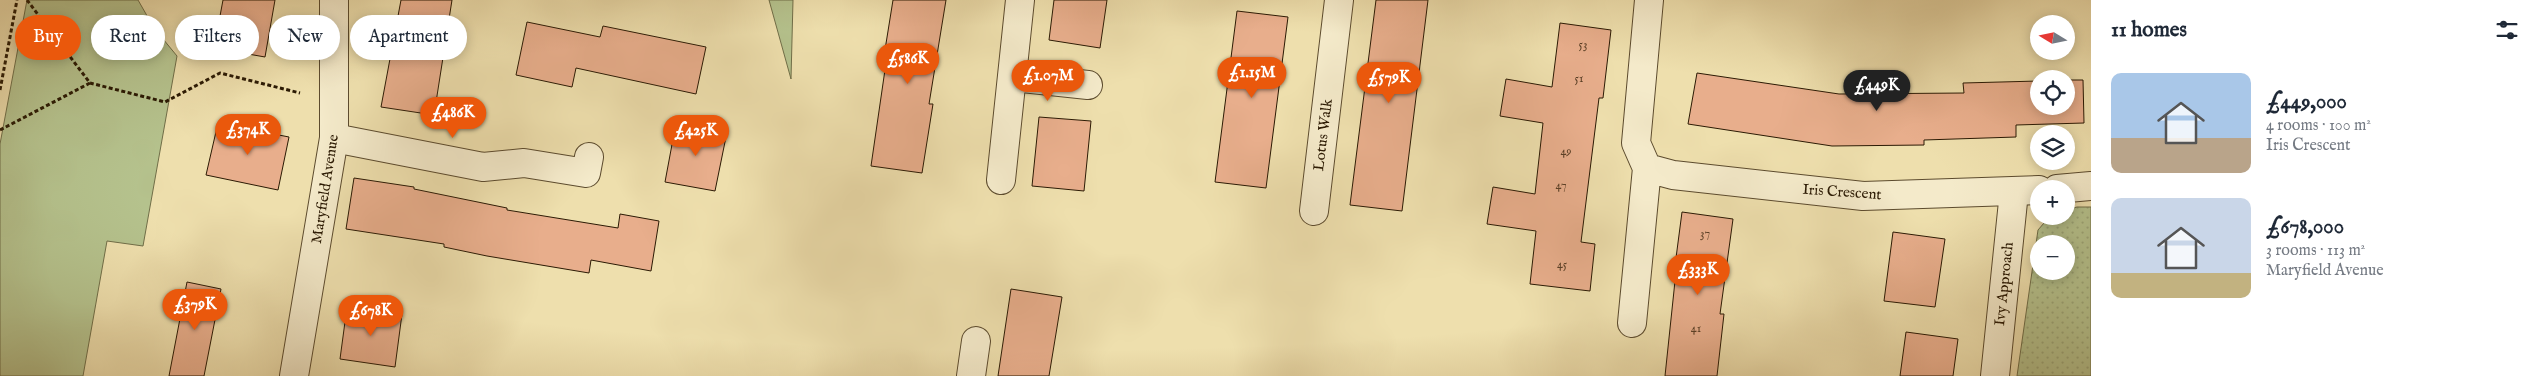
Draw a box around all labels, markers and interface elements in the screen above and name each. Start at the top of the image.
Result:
chip: Buy [15,15,81,60]
chip: Rent [91,15,165,60]
chip: Filters [175,15,259,60]
chip: New [269,15,340,60]
chip: Apartment [350,15,467,60]
north arrow [2030,15,2075,60]
map controls [2030,15,2075,280]
icon: filters [2493,16,2521,44]
text: 11 homes [2111,17,2187,44]
house number: 53 [1579,37,1587,52]
pin: £586K [873,42,943,85]
text: £586K [887,49,929,69]
pin: £1.15M [1211,56,1293,99]
pin: £1.07M [1007,59,1089,102]
pin: £579K [1354,62,1424,104]
text: £1.15M [1228,63,1276,83]
text: £1.07M [1023,66,1073,86]
text: £579K [1368,68,1410,88]
pin: £449K [1842,70,1912,112]
button: locate [2030,70,2075,115]
house number: 51 [1575,71,1583,86]
text: £449K [1854,76,1900,96]
text: £449,000 [2266,89,2347,116]
icon: home [2151,93,2211,153]
pin: £486K [418,96,488,139]
street label: Lotus Walk [1309,97,1337,172]
text: £486K [431,103,475,123]
pin: £374K [213,114,283,156]
pin: £425K [661,114,731,157]
text: 4 rooms · 100 m² [2266,116,2371,136]
text: £374K [226,120,270,140]
text: £425K [674,121,718,141]
button: layers [2030,125,2075,170]
street label: Maryfield Avenue [307,133,343,245]
text: Iris Crescent [2266,136,2351,156]
house number: 49 [1560,144,1572,159]
house number: 47 [1555,178,1567,193]
street label: Iris Crescent [1802,180,1882,204]
button: + [2030,180,2075,225]
text: £678,000 [2266,214,2344,241]
icon: home [2151,218,2211,278]
house number: 37 [1700,226,1710,241]
button: − [2030,235,2075,280]
street label: Ivy Approach [1990,241,2018,327]
text: 3 rooms · 113 m² [2266,241,2365,261]
pin: £333K [1663,254,1733,296]
house number: 45 [1557,257,1568,272]
text: £333K [1678,260,1718,280]
text: Maryfield Avenue [2266,261,2384,281]
pin: £379K [160,288,230,331]
pin: £678K [336,294,406,337]
text: £379K [173,295,217,315]
text: £678K [349,301,393,321]
house number: 41 [1691,321,1701,336]

